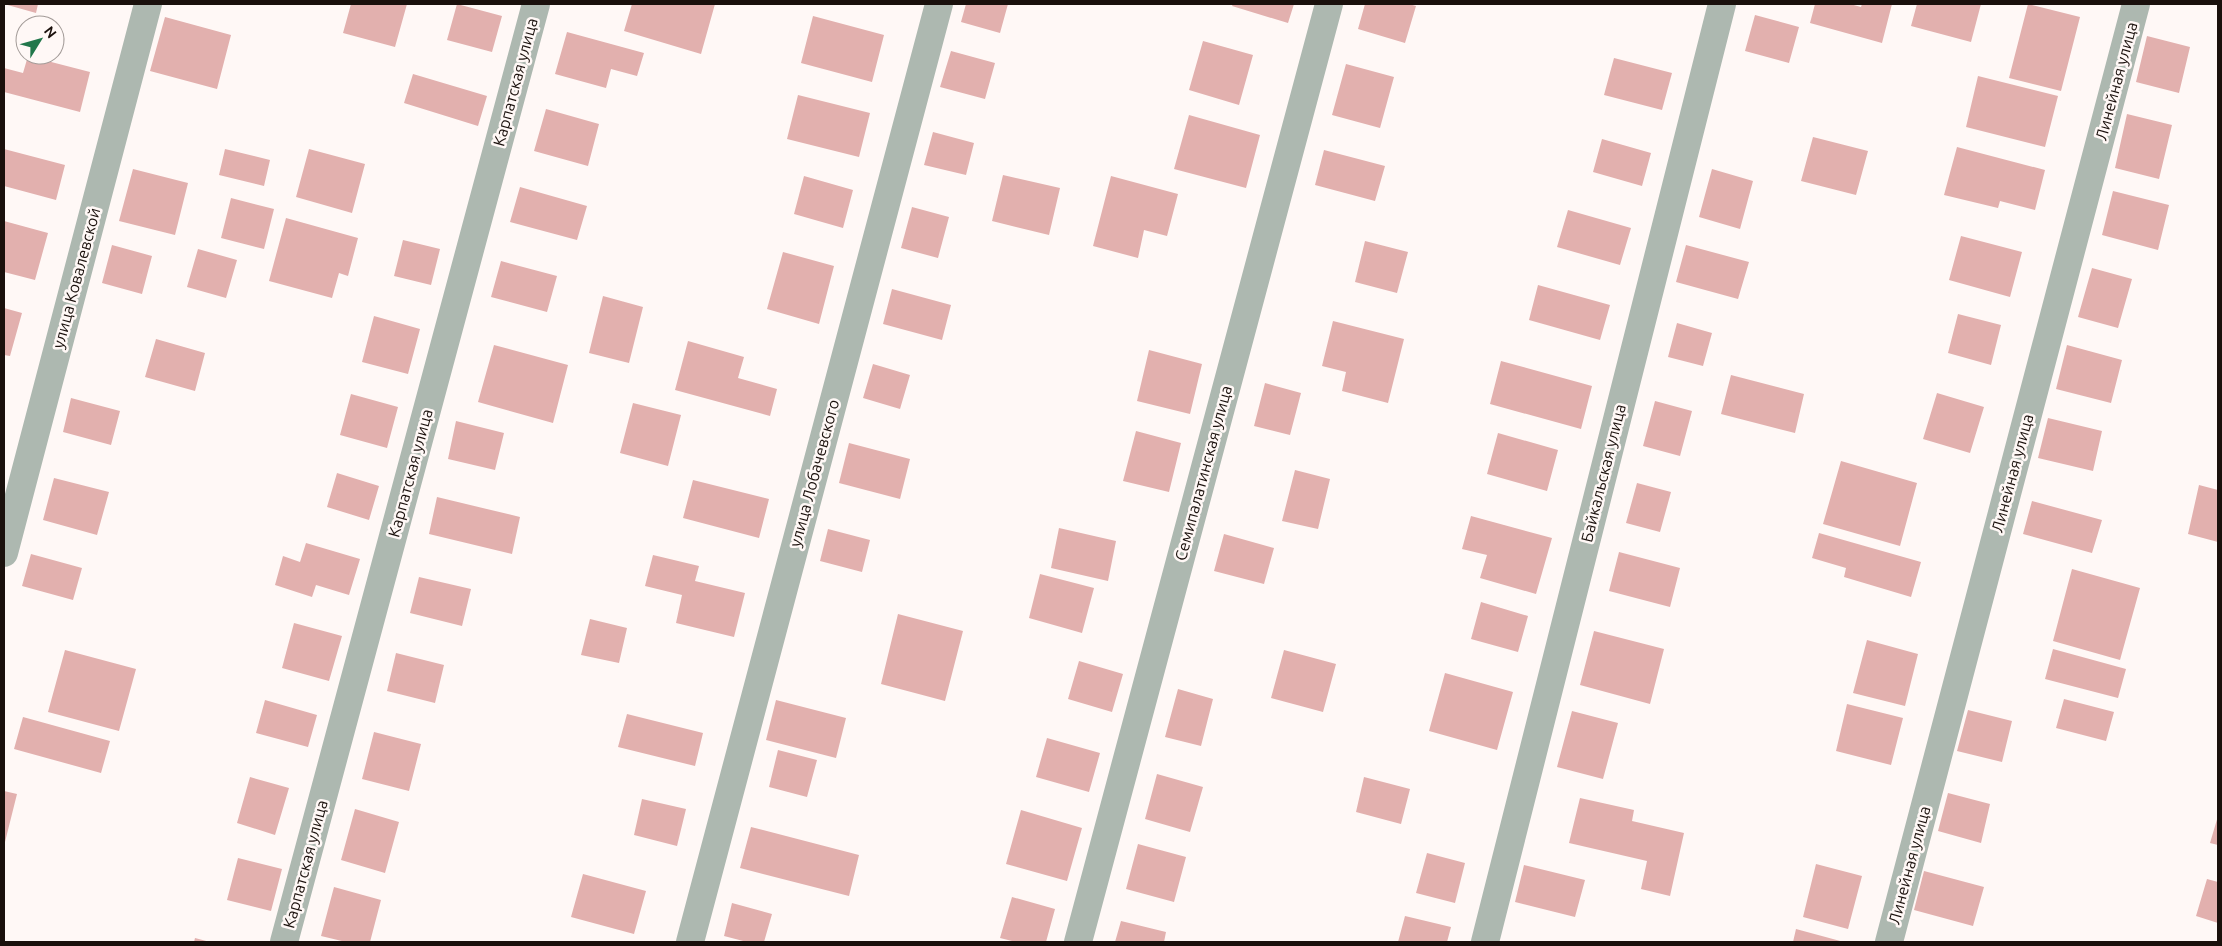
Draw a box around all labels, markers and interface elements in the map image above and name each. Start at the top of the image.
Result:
north arrow [15,15,65,65]
street label: Карпатская улица [489,16,541,148]
street label: Линейная улица [2092,20,2140,142]
text: N [41,23,60,41]
street label: улица Ковалевской [49,206,103,350]
street label: Семипалатинская улица [1171,383,1235,563]
street label: улица Лобачевского [786,397,842,549]
street label: Байкальская улица [1577,402,1629,544]
street label: Карпатская улица [384,407,436,539]
street label: Линейная улица [1988,412,2036,534]
street label: Карпатская улица [279,798,331,930]
street label: Линейная улица [1885,804,1933,926]

